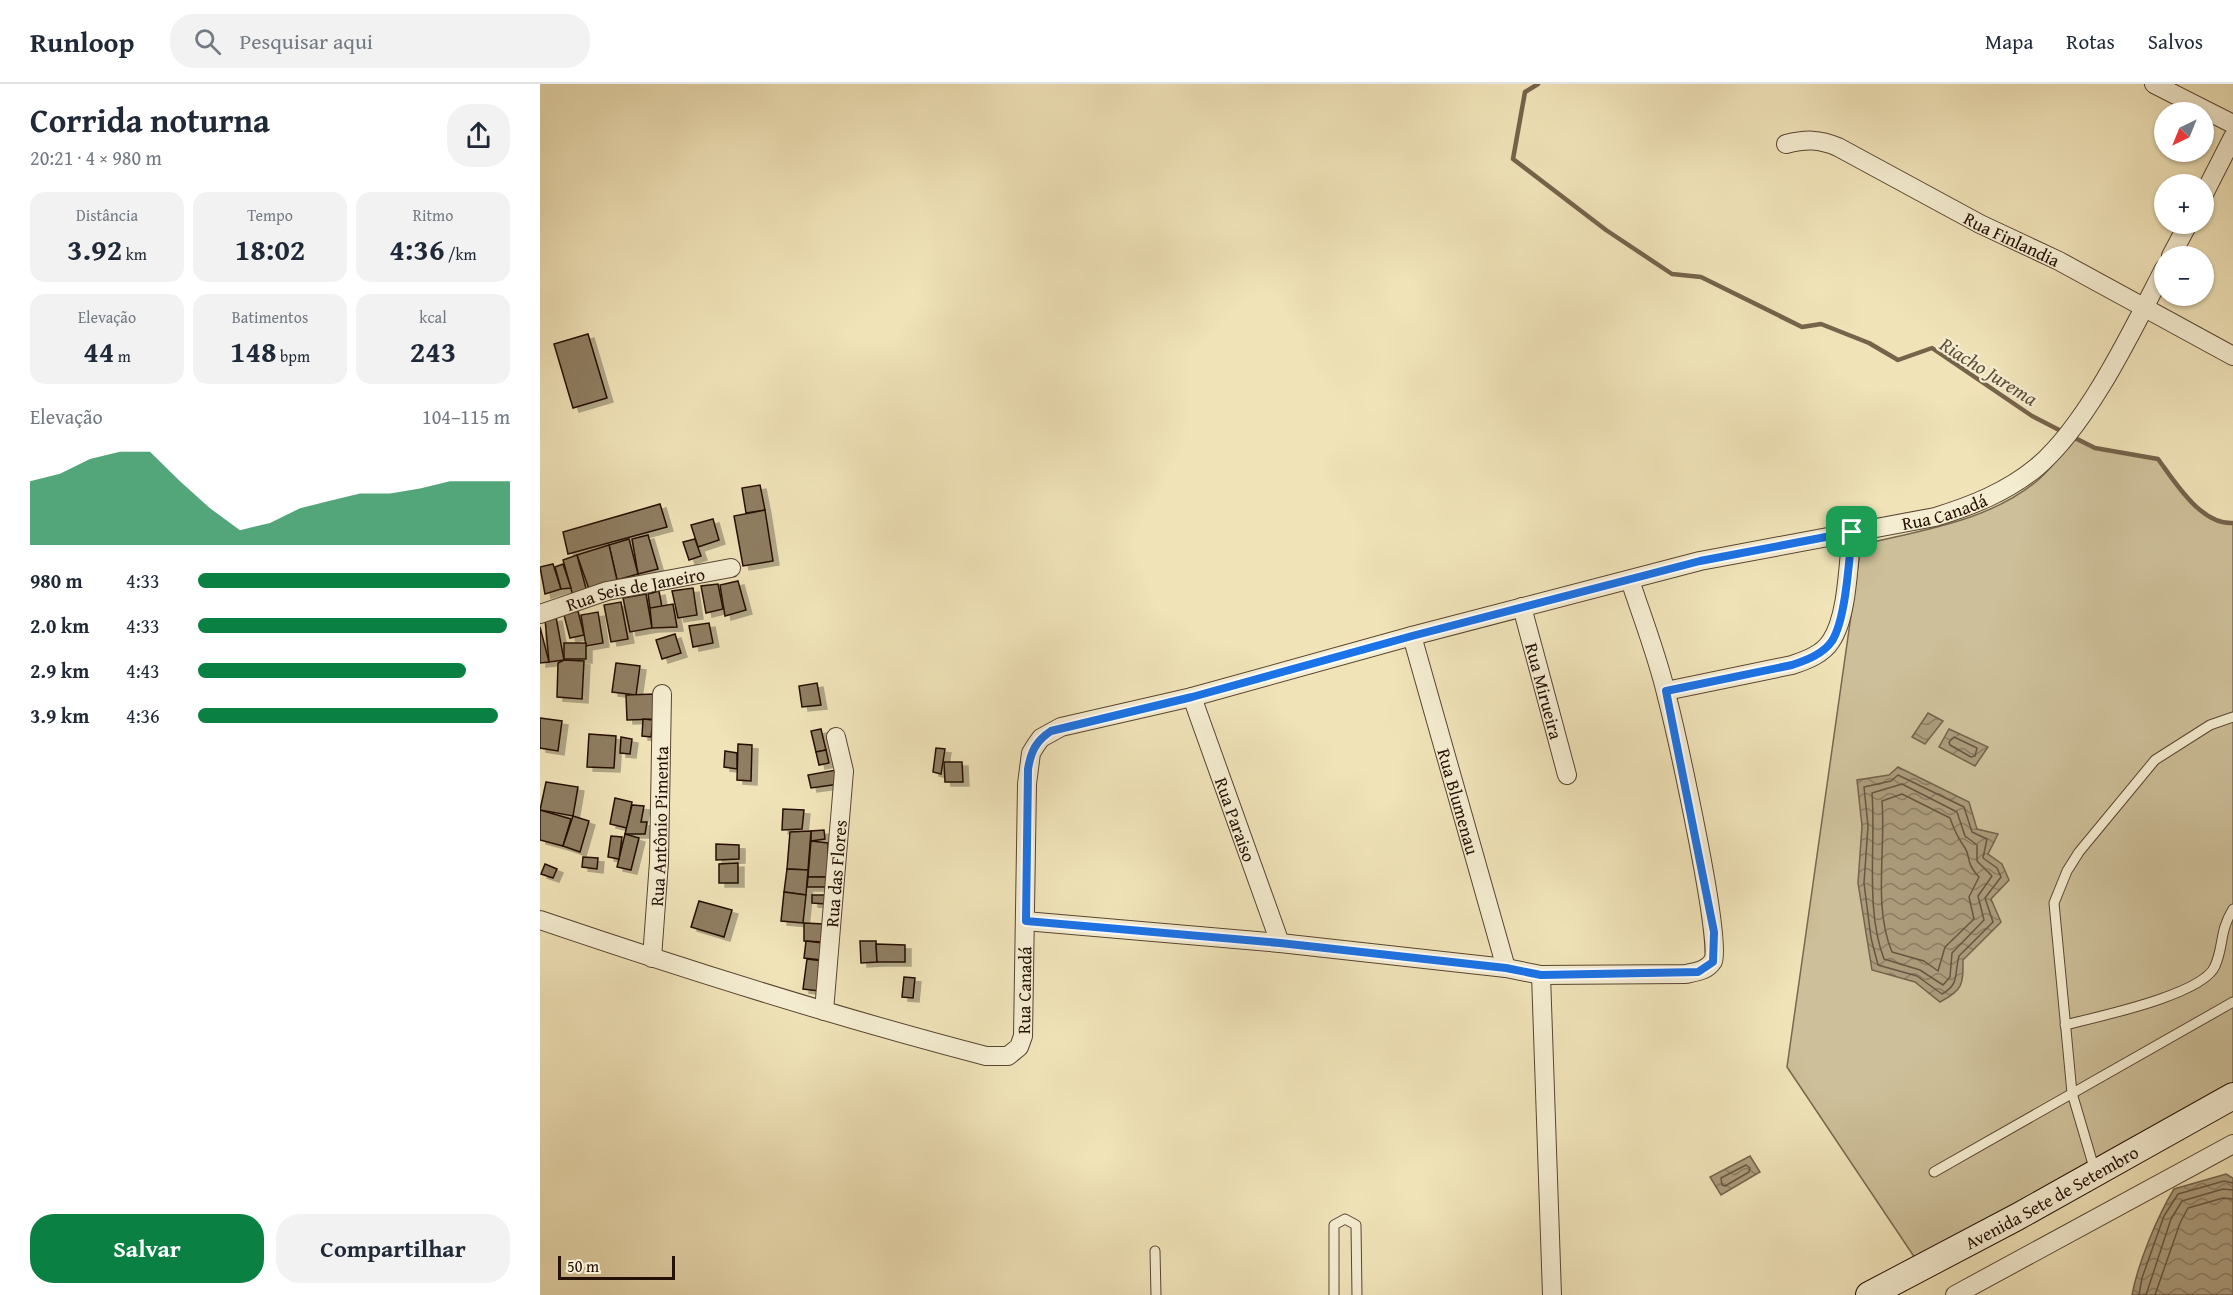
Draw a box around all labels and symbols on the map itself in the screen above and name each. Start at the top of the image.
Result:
north arrow [2154,102,2214,162]
street label: Rua Finlandia [1959,204,2065,273]
water label: Riacho Jurema [1934,329,2044,413]
street label: Rua Canadá [1899,486,1992,536]
pin [1826,506,1877,557]
street label: Rua Seis de Janeiro [562,560,707,618]
street label: Rua Mirueira [1519,640,1570,743]
street label: Rua Antônio Pimenta [642,745,675,907]
street label: Rua Blumenau [1431,745,1487,858]
street label: Rua Paraiso [1208,773,1263,865]
street label: Rua das Flores [818,819,853,928]
street label: Rua Canadá [1010,946,1038,1034]
street label: Avenida Sete de Setembro [1960,1138,2143,1256]
scale bar [558,1253,675,1280]

